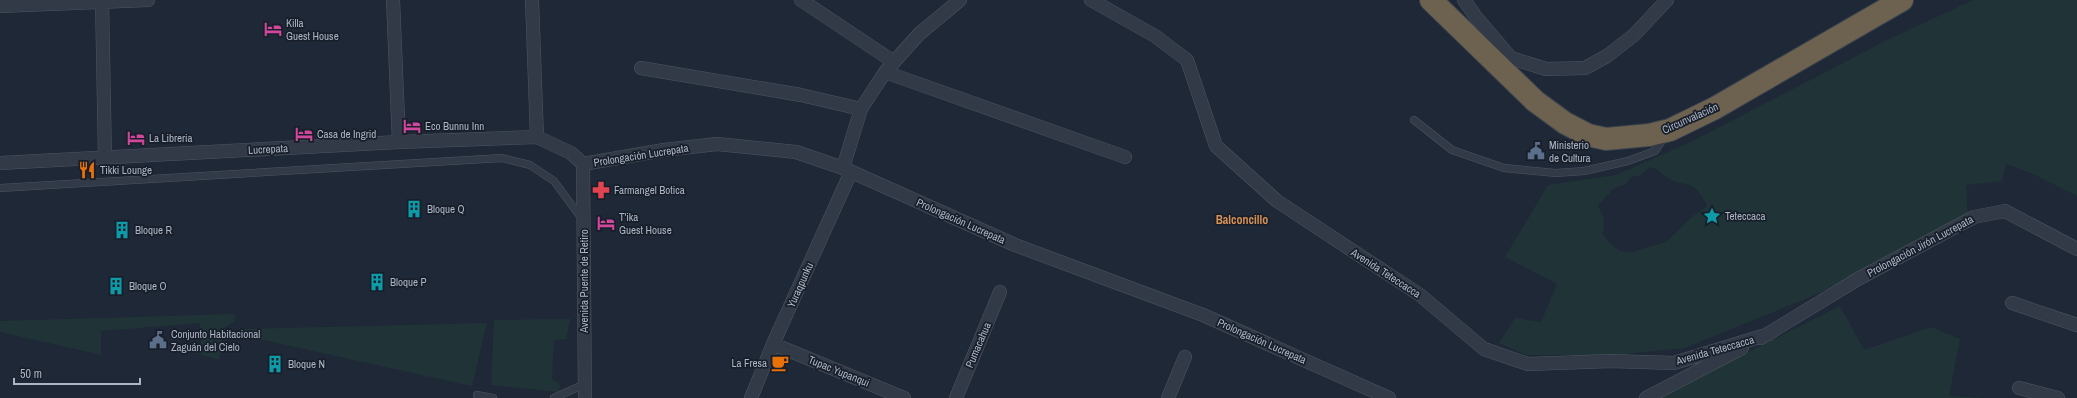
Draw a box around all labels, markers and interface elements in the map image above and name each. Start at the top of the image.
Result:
place label: Killa Guest House [286,16,339,43]
hotel icon: Killa Guest House [263,19,283,39]
street label: Circunvalación [1660,99,1720,137]
hotel icon: Eco Bunnu Inn [402,116,422,136]
place label: Eco Bunnu Inn [425,119,484,133]
hotel icon: Casa de Ingrid [294,124,314,144]
place label: Casa de Ingrid [317,127,376,141]
hotel icon: La Libreria [126,128,146,148]
place label: La Libreria [149,131,193,145]
place label: Ministerio de Cultura [1549,138,1591,165]
street label: Lucrepata [248,141,288,157]
street label: Prolongación Lucrepata [593,141,689,169]
public building icon: Ministerio de Cultura [1526,141,1546,161]
restaurant icon: Tikki Lounge [77,160,97,180]
place label: Tikki Lounge [100,163,152,177]
pharmacy icon: Farmangel Botica [591,180,611,200]
place label: Farmangel Botica [614,183,685,197]
street label: Prolongación Lucrepata [914,195,1008,247]
building icon: Bloque Q [404,199,424,219]
place label: Bloque Q [427,202,465,216]
place icon: Teteccaca [1702,206,1722,226]
place label: Teteccaca [1725,209,1766,223]
place label: T'ika Guest House [619,210,672,237]
district label: Balconcillo [1216,212,1268,228]
street label: Prolongación Jirón Lucrepata [1864,212,1976,280]
hotel icon: T'ika Guest House [596,213,616,233]
building icon: Bloque R [112,220,132,240]
place label: Bloque R [135,223,173,237]
street label: Avenida Puente de Retiro [577,229,591,334]
street label: Avenida Teteccacca [1348,245,1424,301]
street label: Yuraqpunku [784,260,816,310]
building icon: Bloque P [367,272,387,292]
place label: Bloque P [390,275,427,289]
building icon: Bloque O [106,276,126,296]
place label: Bloque O [129,279,167,293]
street label: Prolongación Lucrepata [1215,315,1309,367]
street label: Pumacahua [962,320,994,370]
place label: Conjunto Habitacional Zaguán del Cielo [171,327,260,354]
public building icon: Conjunto Habitacional Zaguán del Cielo [148,330,168,350]
street label: Avenida Teteccacca [1673,332,1756,368]
street label: Tupac Yupanqui [806,352,872,390]
cafe icon: La Fresa [770,353,790,373]
building icon: Bloque N [265,354,285,374]
place label: La Fresa [731,356,767,370]
place label: Bloque N [288,357,325,371]
scale bar [14,360,140,386]
text: 50 m [20,366,42,382]

